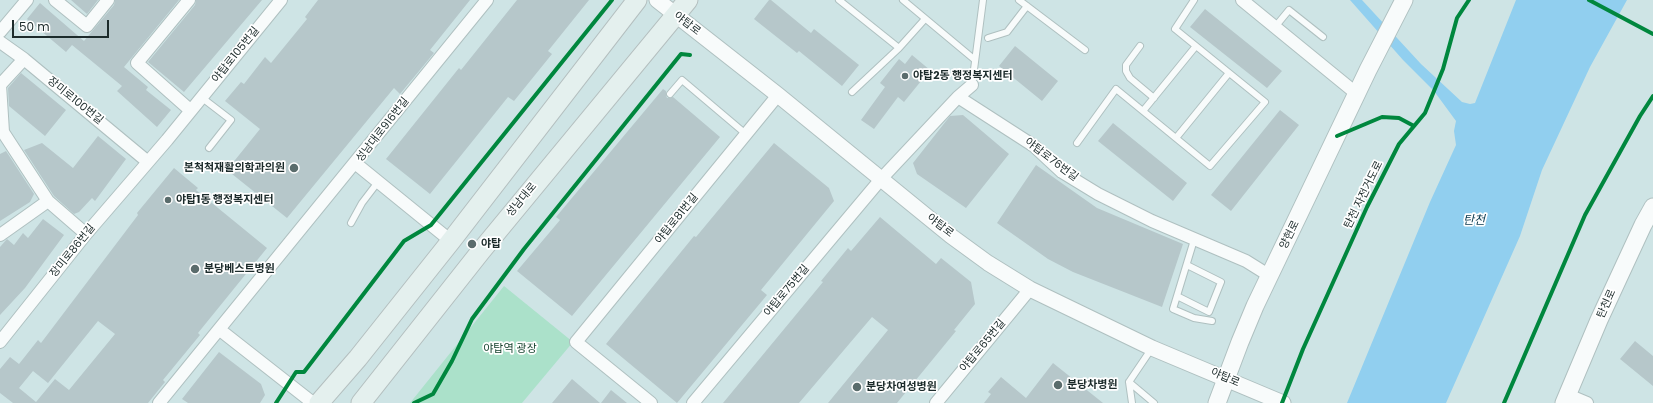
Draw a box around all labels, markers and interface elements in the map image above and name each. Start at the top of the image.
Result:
street label: 야탑로 [671,9,703,39]
scale bar [14,12,111,38]
text: 50 m [19,18,50,35]
street label: 야탑로105번길 [209,24,263,86]
place label: 야탑2동 행정복지센터 [913,69,1013,83]
marker: 야탑2동 행정복지센터 [900,71,910,81]
street label: 장미로100번길 [44,74,106,128]
street label: 성남대로916번길 [354,95,412,165]
street label: 야탑로76번길 [1022,136,1080,184]
street label: 탄천 자전거도로 [1342,159,1386,231]
place label: 본척척재활의학과의원 [184,161,285,175]
marker: 본척척재활의학과의원 [288,162,300,174]
street label: 성남대로 [504,180,540,220]
street label: 야탑로81번길 [653,191,701,247]
place label: 야탑1동 행정복지센터 [176,193,274,207]
marker: 야탑1동 행정복지센터 [163,195,173,205]
street label: 야탑로 [924,211,956,241]
water label: 탄천 [1463,214,1485,228]
street label: 양현로 [1277,218,1303,252]
street label: 장미로86번길 [48,222,98,280]
place label: 야탑 [481,237,501,251]
marker: 야탑 [466,238,478,250]
place label: 분당베스트병원 [204,262,275,276]
street label: 야탑로75번길 [762,262,812,320]
marker: 분당베스트병원 [189,263,201,275]
street label: 탄천로 [1595,287,1619,321]
street label: 야탑로65번길 [957,317,1009,375]
park label: 야탑역 광장 [483,342,537,356]
street label: 야탑로 [1208,366,1242,390]
place label: 분당차병원 [1067,378,1118,392]
marker: 분당차병원 [1052,379,1064,391]
place label: 분당차여성병원 [866,380,937,394]
marker: 분당차여성병원 [851,381,863,393]

